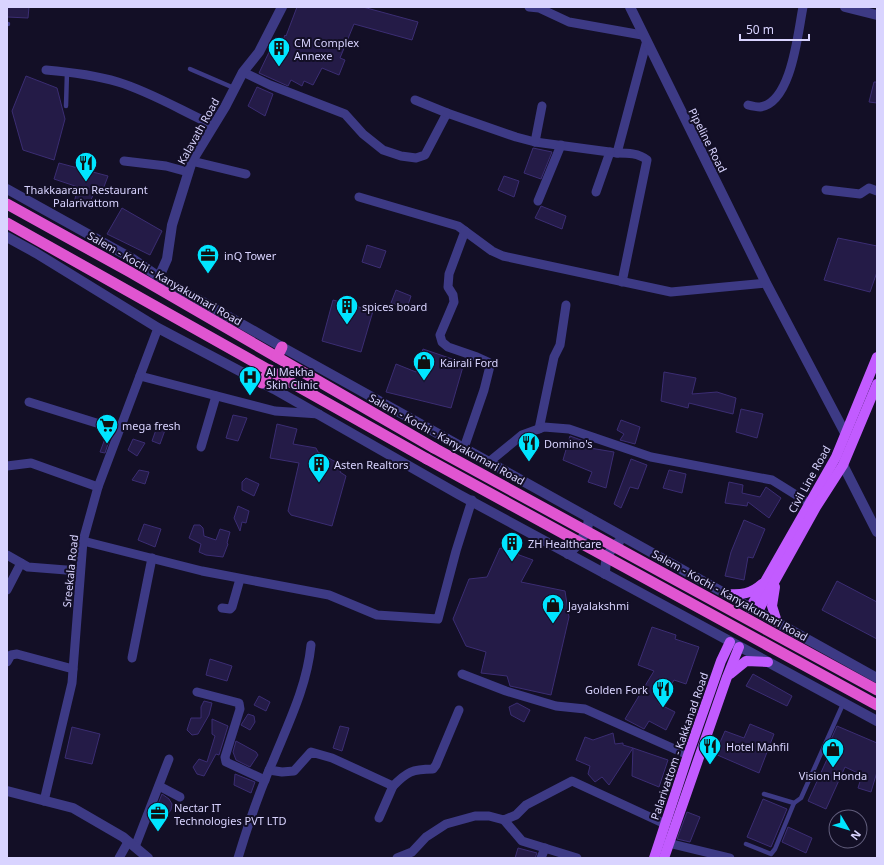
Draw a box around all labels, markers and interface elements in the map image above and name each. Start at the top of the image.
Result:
scale bar [740,16,809,42]
text: 50 m [746,21,774,38]
building icon: CM Complex Annexe [266,35,292,68]
place label: CM Complex Annexe [294,35,359,63]
street label: Kalavath Road [174,95,222,167]
street label: Pipeline Road [685,105,731,175]
restaurant icon: Thakkaaram Restaurant Palarivattom [73,150,99,183]
place label: Thakkaaram Restaurant Palarivattom [24,182,148,210]
street label: Salem - Kochi - Kanyakumari Road [85,228,245,328]
office icon: inQ Tower [195,242,221,275]
place label: inQ Tower [224,248,277,263]
building icon: spices board [334,293,360,326]
place label: spices board [362,299,427,314]
shop icon: Kairali Ford [411,349,437,382]
place label: Kairali Ford [440,355,498,370]
hospital icon: Al Mekha Skin Clinic [237,364,263,397]
place label: Al Mekha Skin Clinic [266,364,318,392]
street label: Salem - Kochi - Kanyakumari Road [366,390,528,488]
supermarket icon: mega fresh [94,412,120,445]
place label: mega fresh [122,418,181,433]
restaurant icon: Domino's [516,430,542,463]
place label: Domino's [544,436,593,451]
street label: Civil Line Road [784,443,834,515]
building icon: Asten Realtors [306,451,332,484]
place label: Asten Realtors [334,457,409,472]
building icon: ZH Healthcare [499,530,525,563]
street label: Sreekala Road [59,534,81,608]
place label: ZH Healthcare [528,536,601,551]
street label: Salem - Kochi - Kanyakumari Road [649,546,811,644]
shop icon: Jayalakshmi [540,592,566,625]
place label: Jayalakshmi [567,598,629,613]
street label: Palarivattom - Kakkanad Road [647,670,711,822]
restaurant icon: Golden Fork [650,676,676,709]
place label: Golden Fork [585,682,648,697]
restaurant icon: Hotel Mahfil [697,733,723,766]
shop icon: Vision Honda [820,736,846,769]
place label: Hotel Mahfil [726,739,789,754]
place label: Vision Honda [799,768,867,783]
office icon: Nectar IT Technologies PVT LTD [145,800,171,833]
place label: Nectar IT Technologies PVT LTD [174,800,286,828]
north arrow [828,809,868,849]
text: N [848,827,865,844]

